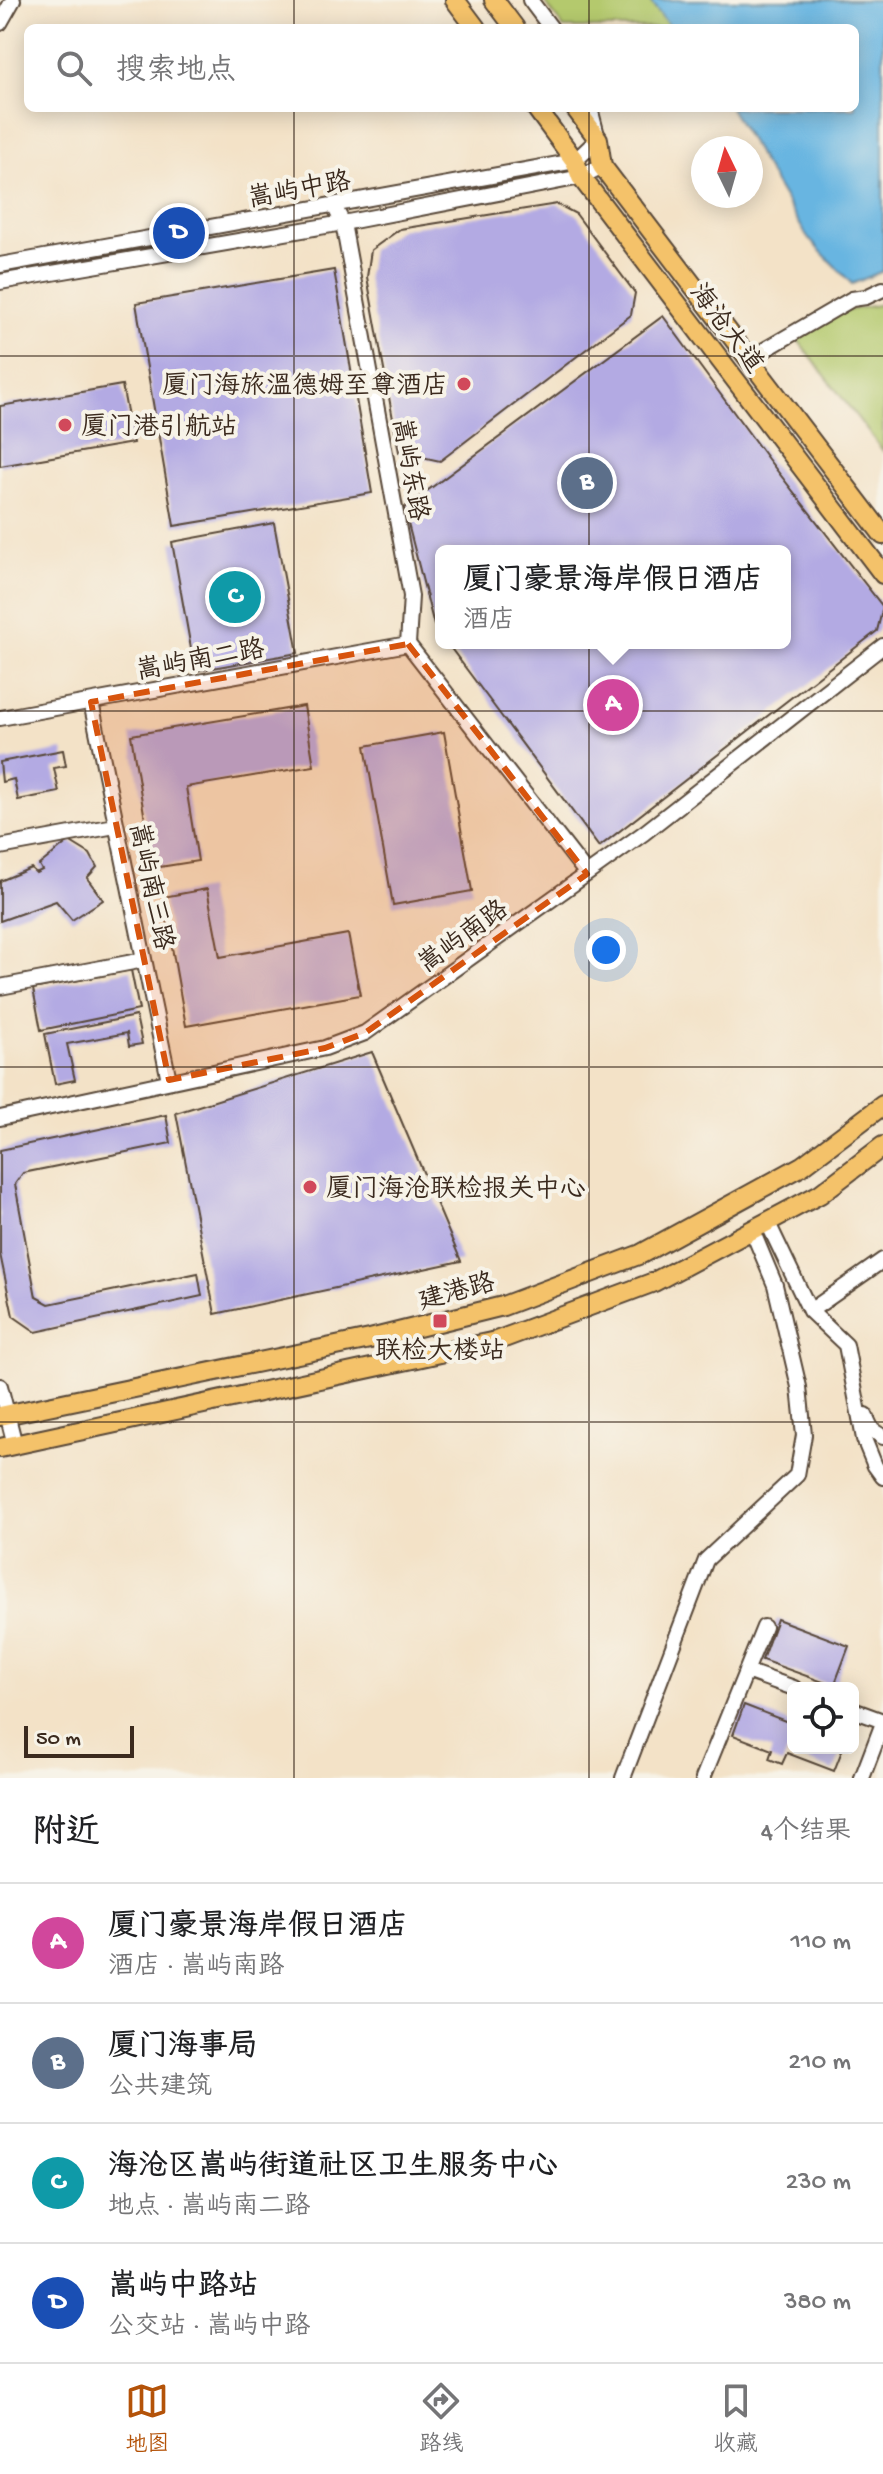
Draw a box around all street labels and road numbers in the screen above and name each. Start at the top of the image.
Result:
street label: 嵩屿中路 [246,166,354,217]
street label: 海沧大道 [681,278,770,381]
street label: 嵩屿东路 [383,416,434,524]
street label: 嵩屿南二路 [134,634,267,689]
street label: 嵩屿南三路 [120,820,179,954]
street label: 嵩屿南路 [412,894,516,982]
street label: 建港路 [415,1267,499,1319]

